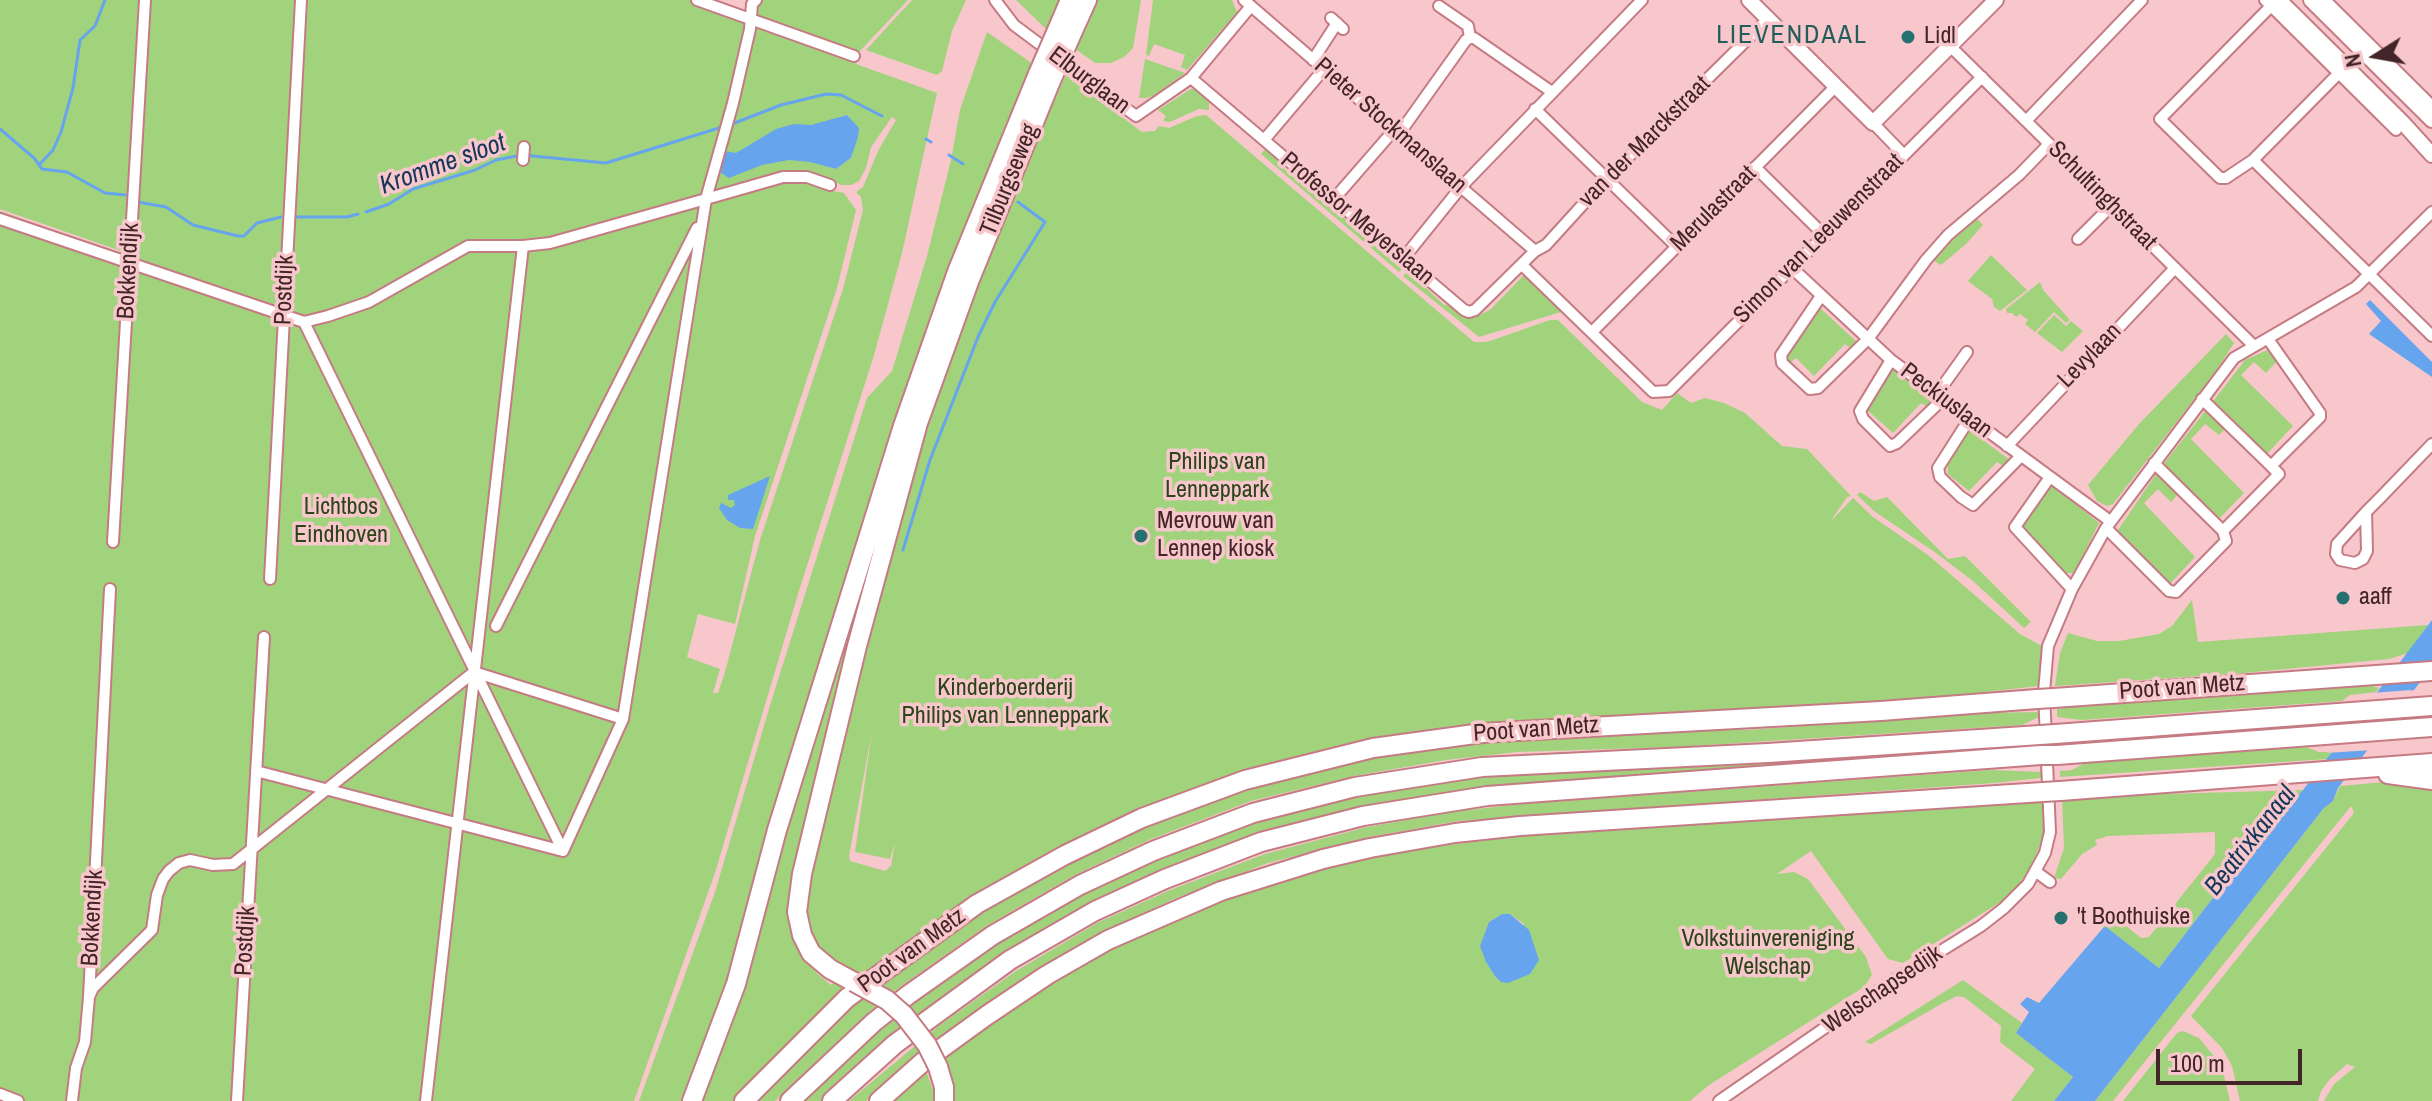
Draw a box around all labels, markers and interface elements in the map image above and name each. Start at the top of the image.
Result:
north arrow [2336,16,2416,96]
district label: LIEVENDAAL [1716,20,1868,52]
place label: Lidl [1924,23,1956,51]
marker: Lidl [1899,28,1917,46]
street label: Elburglaan [1043,41,1135,121]
text: N [2336,51,2368,70]
street label: Pieter Stockmanslaan [1308,52,1472,200]
street label: van der Marckstraat [1573,70,1717,214]
street label: Tilburgseweg [975,120,1045,240]
water label: Kromme sloot [376,128,510,202]
street label: Schultinghstraat [2042,136,2162,256]
street label: Professor Meyerslaan [1274,146,1440,292]
street label: Simon van Leeuwenstraat [1728,148,1910,330]
street label: Merulastraat [1665,160,1763,258]
street label: Bokkendijk [112,222,146,320]
street label: Postdijk [269,255,301,325]
street label: Levylaan [2052,318,2128,394]
street label: Peckiuslaan [1895,357,1997,445]
park label: Philips van Lenneppark [1165,449,1269,505]
park label: Lichtbos Eindhoven [294,494,388,550]
place label: Mevrouw van Lennep kiosk [1157,508,1274,564]
marker: Mevrouw van Lennep kiosk [1132,527,1150,545]
place label: aaff [2359,584,2391,612]
marker: aaff [2334,589,2352,607]
street label: Poot van Metz [2118,669,2246,707]
park label: Kinderboerderij Philips van Lenneppark [902,675,1108,731]
street label: Poot van Metz [1472,711,1600,749]
water label: Beatrixkanaal [2199,780,2303,902]
street label: Bokkendijk [76,869,110,967]
street label: Poot van Metz [853,902,971,1000]
place label: 't Boothuiske [2077,904,2190,932]
street label: Postdijk [230,905,262,977]
marker: 't Boothuiske [2052,909,2070,927]
park label: Volkstuinvereniging Welschap [1682,926,1854,982]
street label: Welschapsedijk [1818,940,1948,1040]
scale bar [2160,1033,2306,1083]
text: 100 m [2170,1047,2225,1079]

